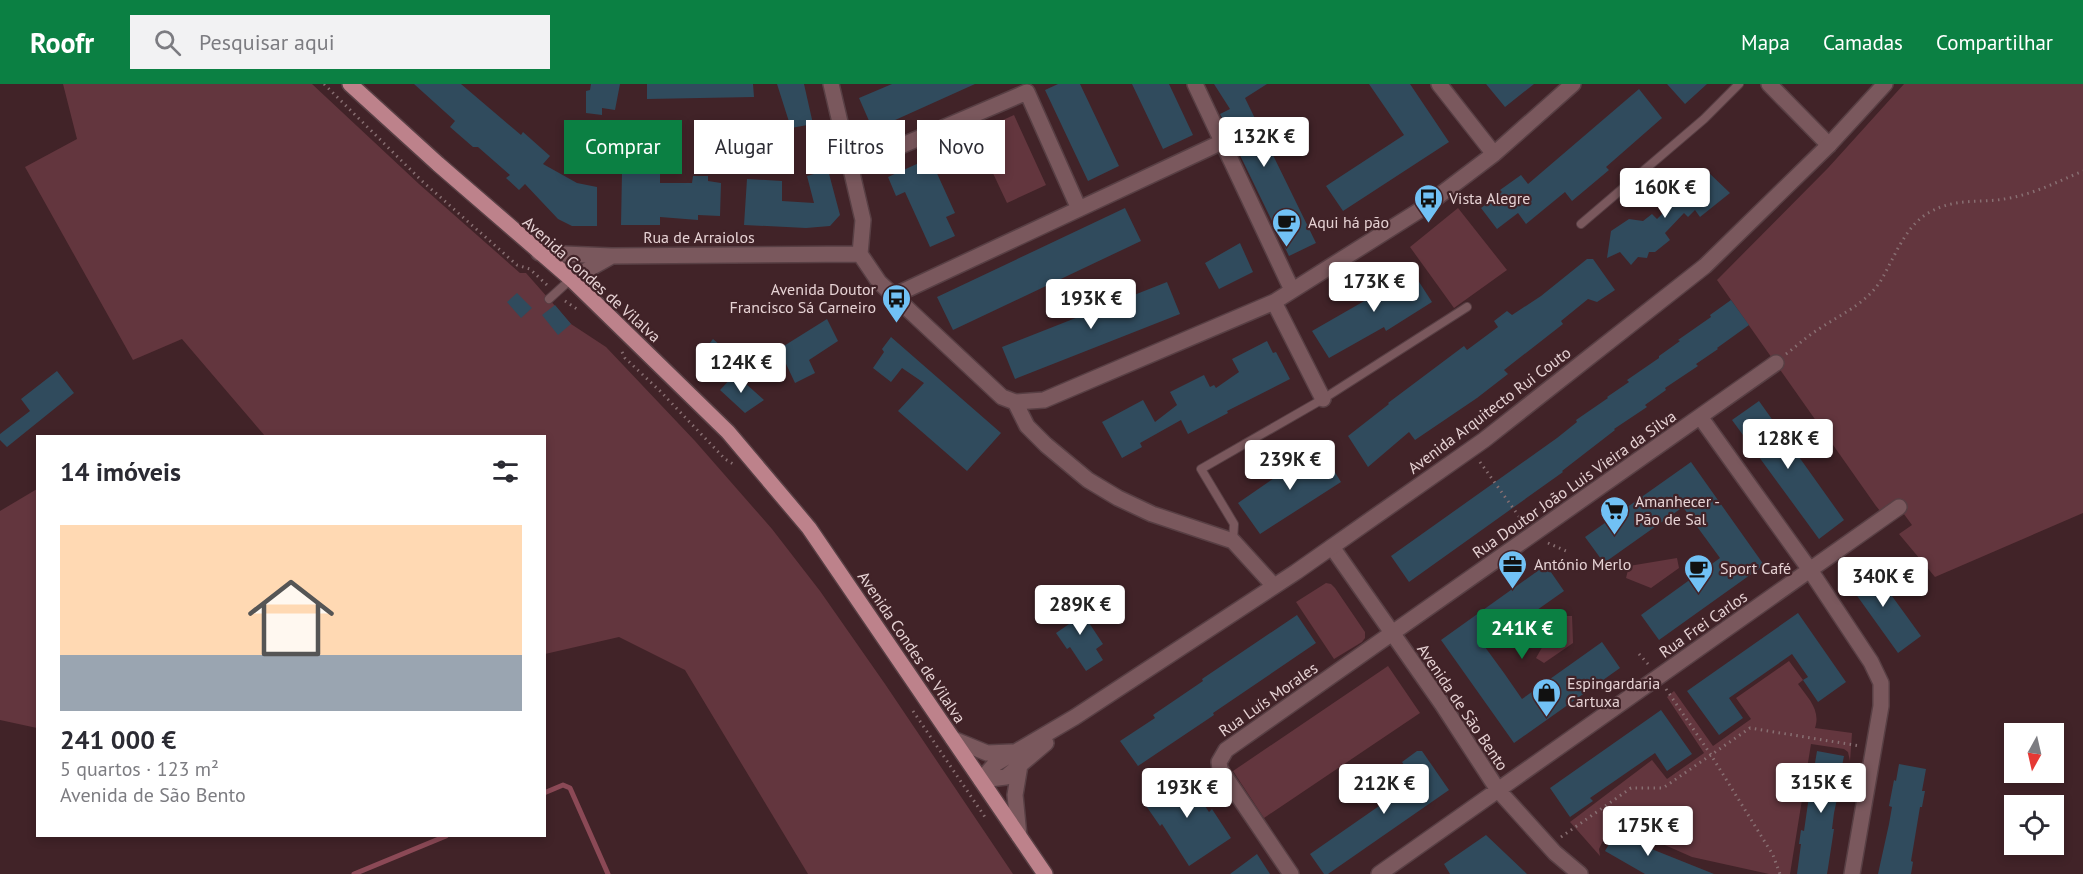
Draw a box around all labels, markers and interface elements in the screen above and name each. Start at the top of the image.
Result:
search box [130,15,550,69]
text: Roofr [30,24,94,61]
icon: search [151,26,184,59]
text: Pesquisar aqui [199,28,335,56]
text: Mapa [1741,29,1790,56]
text: Camadas [1823,29,1903,56]
text: Compartilhar [1936,29,2053,56]
pin: 132K € [1215,117,1313,168]
chip: Comprar [564,120,682,174]
chip: Alugar [694,120,794,174]
chip: Filtros [806,120,905,174]
chip: Novo [917,120,1005,174]
text: 132K € [1233,123,1295,149]
pin: 160K € [1616,168,1714,219]
text: 160K € [1634,174,1696,200]
bus stop icon: Vista Alegre [1412,182,1444,224]
place label: Vista Alegre [1448,188,1530,208]
cafe icon: Aqui há pão [1271,206,1303,248]
street label: Avenida Condes de Vilalva [519,212,665,346]
place label: Aqui há pão [1308,212,1389,232]
street label: Rua de Arraiolos [643,227,755,247]
pin: 173K € [1325,262,1423,313]
text: 173K € [1343,268,1405,294]
place label: Avenida Doutor Francisco Sá Carneiro [730,279,877,317]
pin: 193K € [1042,279,1140,330]
bus stop icon: Avenida Doutor Francisco Sá Carneiro [881,282,913,324]
text: 193K € [1060,285,1122,311]
street label: Avenida Arquitecto Rui Couto [1404,342,1574,478]
pin: 124K € [692,343,790,394]
text: 124K € [710,349,772,375]
street label: Rua Doutor João Luis Vieira da Silva [1468,406,1680,562]
pin: 128K € [1739,419,1837,470]
text: 128K € [1757,425,1819,451]
pin: 239K € [1241,440,1339,491]
text: 239K € [1259,446,1321,472]
text: 14 imóveis [60,455,181,488]
icon: filters [489,455,522,488]
place label: Amanhecer - Pão de Sal [1635,491,1720,529]
supermarket icon: Amanhecer - Pão de Sal [1598,494,1630,536]
office icon: António Merlo [1497,548,1529,590]
cafe icon: Sport Café [1683,552,1715,594]
place label: António Merlo [1534,554,1631,574]
pin: 340K € [1834,557,1932,608]
place label: Sport Café [1720,558,1791,578]
text: 340K € [1852,563,1914,589]
icon: home [237,564,345,672]
street label: Avenida Condes de Vilalva [854,567,970,727]
pin: 289K € [1031,585,1129,636]
street label: Rua Frei Carlos [1655,586,1751,662]
text: 289K € [1049,591,1111,617]
pin: 241K € [1473,609,1571,660]
text: 241K € [1491,615,1553,641]
street label: Avenida de São Bento [1413,640,1513,774]
street label: Rua Luís Morales [1215,657,1322,741]
place label: Espingardaria Cartuxa [1567,673,1660,711]
shop icon: Espingardaria Cartuxa [1530,676,1562,718]
text: 241 000 € [60,723,176,756]
north arrow [2004,723,2064,783]
map controls [2004,723,2064,855]
text: 5 quartos · 123 m² [60,756,219,782]
pin: 315K € [1772,763,1870,814]
pin: 212K € [1335,764,1433,815]
pin: 193K € [1138,768,1236,819]
text: 315K € [1790,769,1852,795]
text: 212K € [1353,770,1415,796]
text: 193K € [1156,774,1218,800]
text: Avenida de São Bento [60,782,246,808]
button: locate [2004,795,2064,855]
pin: 175K € [1599,806,1697,857]
text: 175K € [1617,812,1679,838]

